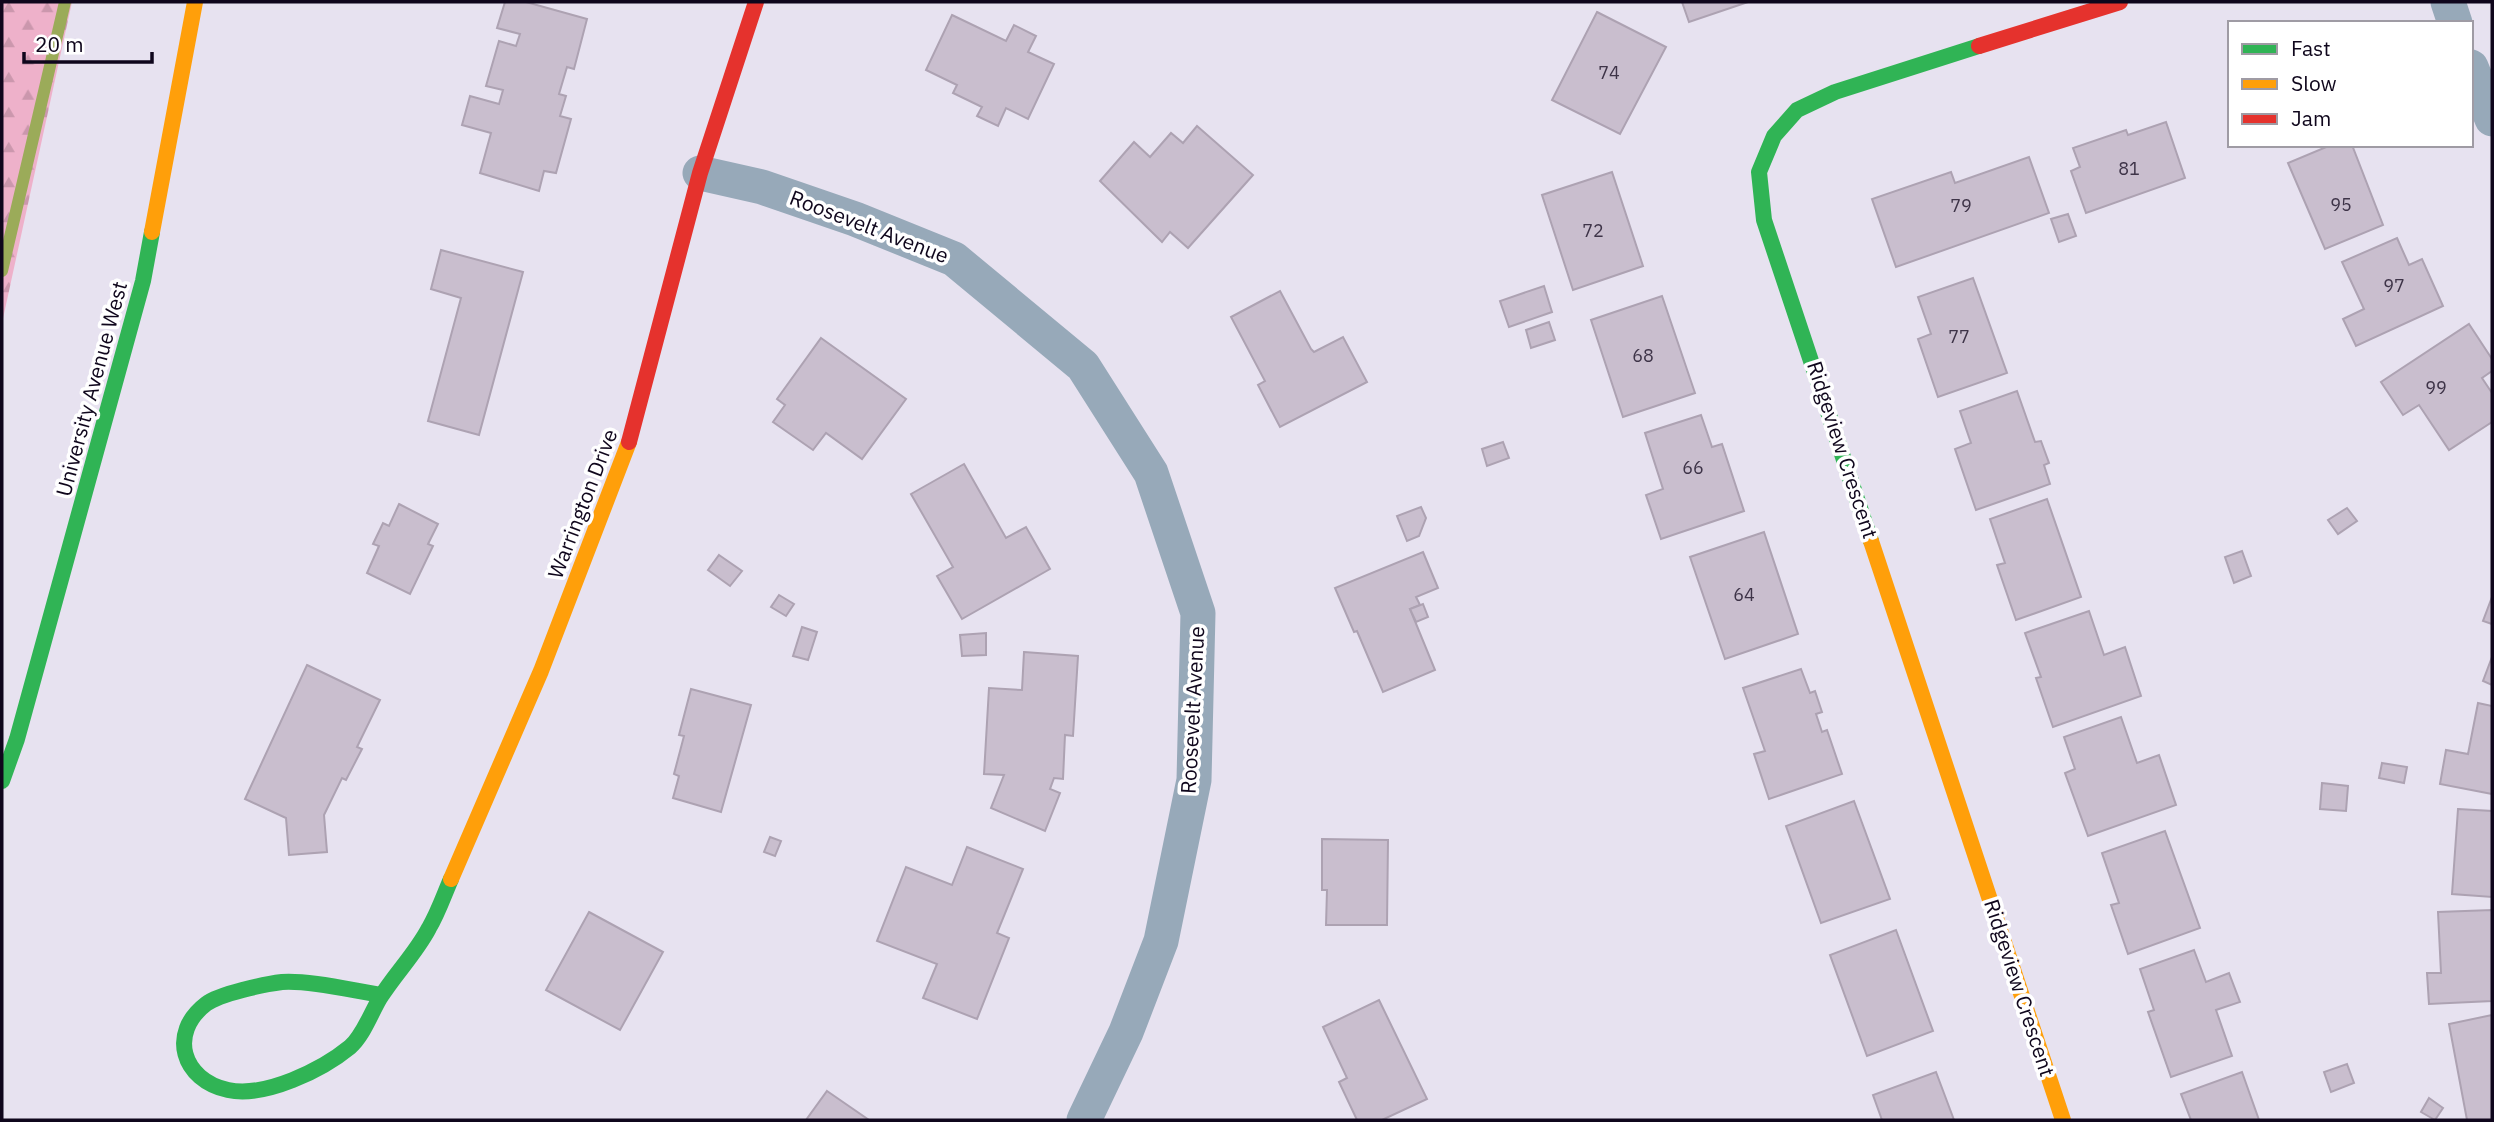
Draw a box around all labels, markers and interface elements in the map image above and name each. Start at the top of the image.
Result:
scale bar [24,21,152,65]
legend [2228,21,2473,147]
text: 20 m [35,30,84,58]
text: Fast [2291,34,2331,62]
house number: 74 [1598,61,1620,84]
text: Slow [2291,69,2337,97]
text: Jam [2291,104,2331,132]
house number: 81 [2118,157,2140,180]
street label: Roosevelt Avenue [786,183,953,269]
house number: 95 [2330,193,2352,216]
house number: 79 [1950,194,1972,217]
house number: 72 [1582,219,1604,242]
house number: 97 [2383,274,2405,297]
street label: University Avenue West [49,278,133,499]
house number: 77 [1948,325,1970,348]
house number: 68 [1632,344,1654,367]
street label: Ridgeview Crescent [1801,357,1885,542]
house number: 99 [2425,376,2447,399]
street label: Warrington Drive [541,425,623,582]
house number: 66 [1682,456,1704,479]
house number: 64 [1733,583,1755,606]
street label: Roosevelt Avenue [1174,625,1210,795]
street label: Ridgeview Crescent [1978,895,2062,1080]

